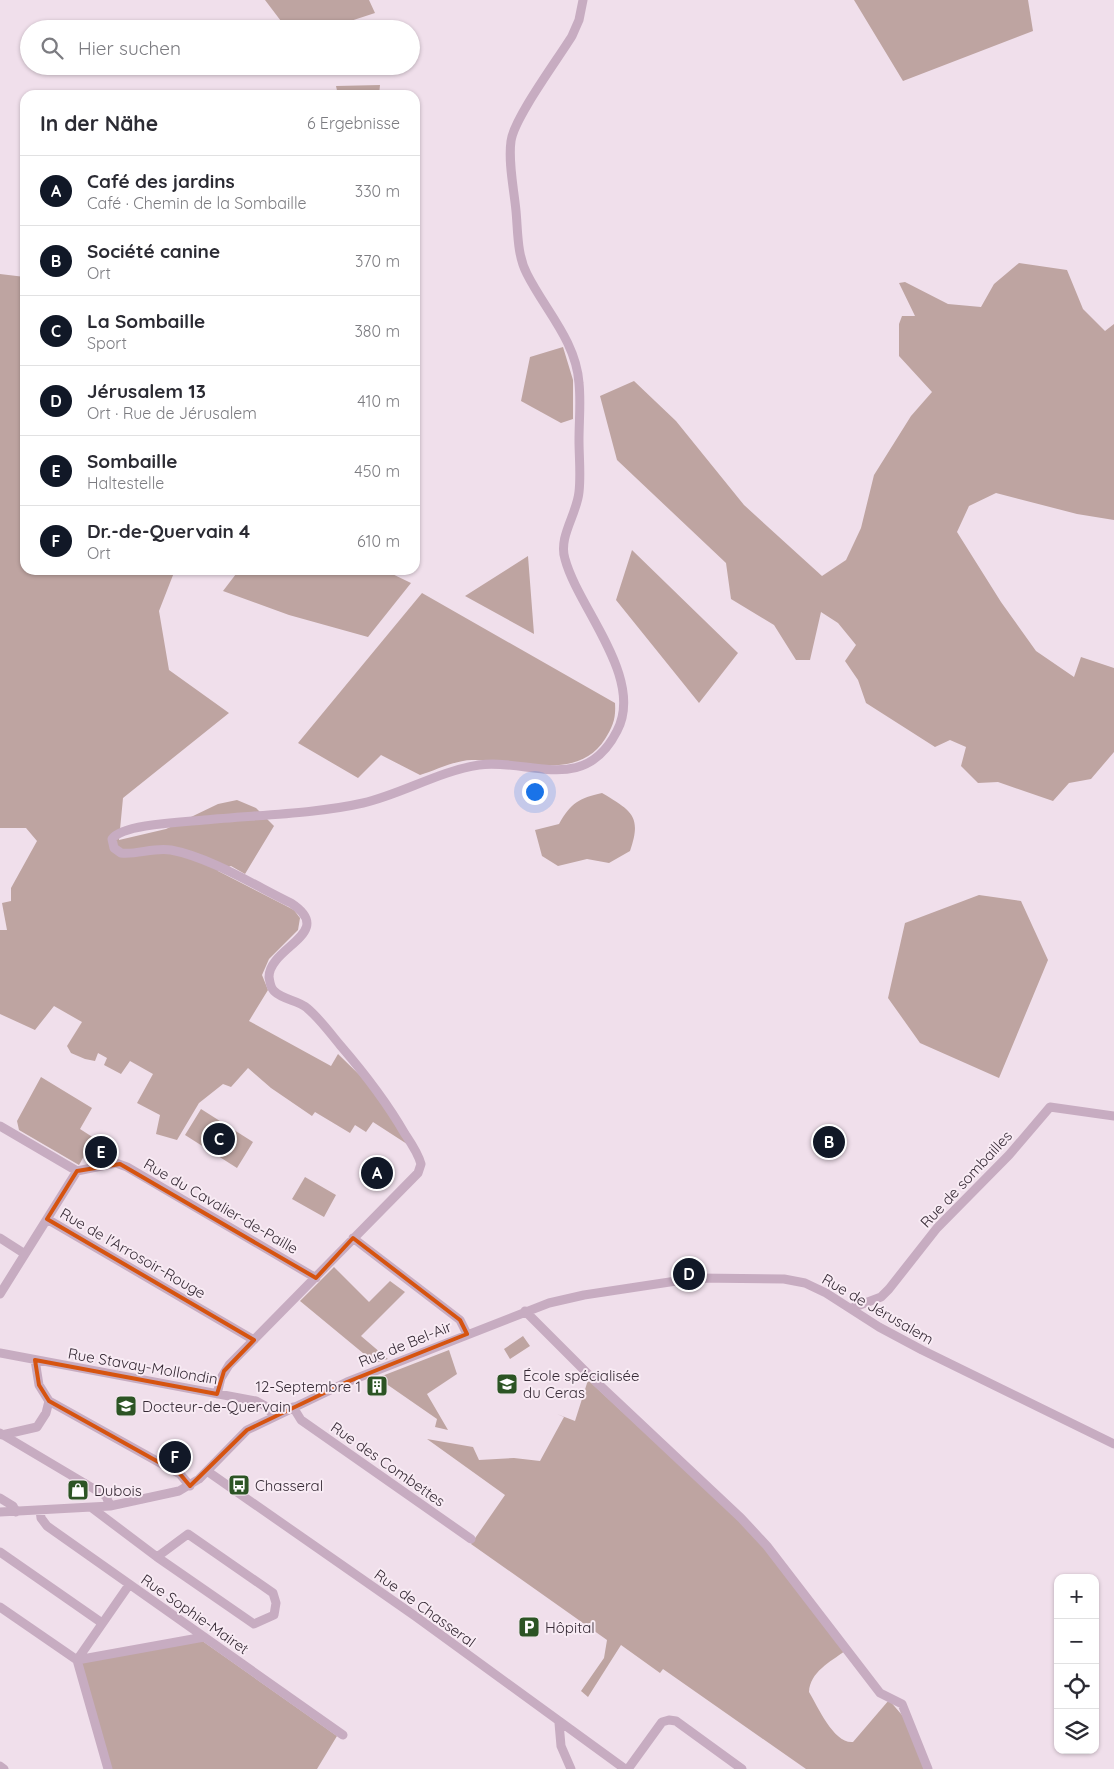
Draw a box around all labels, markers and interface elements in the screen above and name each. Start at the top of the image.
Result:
search box [20,20,420,75]
icon: search [38,34,66,62]
text: Hier suchen [78,36,181,60]
text: In der Nähe [40,110,158,136]
text: 6 Ergebnisse [307,113,400,133]
text: Café des jardins [87,169,235,193]
text: A [51,181,61,201]
text: 330 m [355,181,400,201]
text: Café · Chemin de la Sombaille [87,193,307,213]
text: Société canine [87,239,220,263]
text: B [51,251,61,271]
text: 370 m [355,251,400,271]
text: Ort [87,263,111,283]
text: La Sombaille [87,309,205,333]
text: C [51,321,61,341]
text: 380 m [354,321,400,341]
text: Sport [87,333,127,353]
text: Jérusalem 13 [87,379,206,403]
text: D [50,391,62,411]
text: 410 m [357,391,400,411]
text: Ort · Rue de Jérusalem [87,403,257,423]
text: Sombaille [87,449,177,473]
text: E [51,461,61,481]
text: 450 m [354,461,400,481]
text: Haltestelle [87,473,164,493]
text: Dr.-de-Quervain 4 [87,519,250,543]
text: F [52,531,61,551]
text: 610 m [357,531,400,551]
text: Ort [87,543,111,563]
your location [522,779,548,805]
pin: C [203,1120,235,1158]
pin: B [813,1123,845,1161]
street label: Rue de sombailles [916,1126,1016,1232]
pin: E [85,1133,117,1171]
street label: Rue du Cavalier-de-Paille [140,1154,302,1258]
pin: A [361,1154,393,1192]
street label: Rue de l'Arrosoir-Rouge [57,1204,209,1302]
pin: D [673,1255,705,1293]
street label: Rue de Jérusalem [819,1269,937,1349]
street label: Rue de Bel-Air [356,1317,455,1371]
street label: Rue Stavay-Mollondin [67,1343,219,1389]
place label: École spécialisée du Ceras [523,1366,640,1402]
school or university icon: École spécialisée du Ceras [495,1372,519,1396]
building icon: 12-Septembre 1 [365,1374,389,1398]
place label: 12-Septembre 1 [255,1377,361,1396]
school or university icon: Docteur-de-Quervain [114,1394,138,1418]
place label: Docteur-de-Quervain [142,1397,291,1416]
street label: Rue des Combettes [327,1417,449,1511]
pin: F [159,1438,191,1476]
bus stop icon: Chasseral [227,1473,251,1497]
place label: Chasseral [255,1476,323,1495]
shop icon: Dubois [66,1478,90,1502]
place label: Dubois [94,1481,142,1500]
street label: Rue de Chasseral [371,1565,479,1651]
street label: Rue Sophie-Mairet [137,1570,253,1658]
map controls [1054,1574,1099,1754]
button: + [1054,1574,1099,1619]
parking icon: Hôpital [517,1615,541,1639]
place label: Hôpital [545,1618,595,1637]
button: − [1054,1619,1099,1664]
button: locate [1054,1664,1099,1709]
button: layers [1054,1709,1099,1754]

